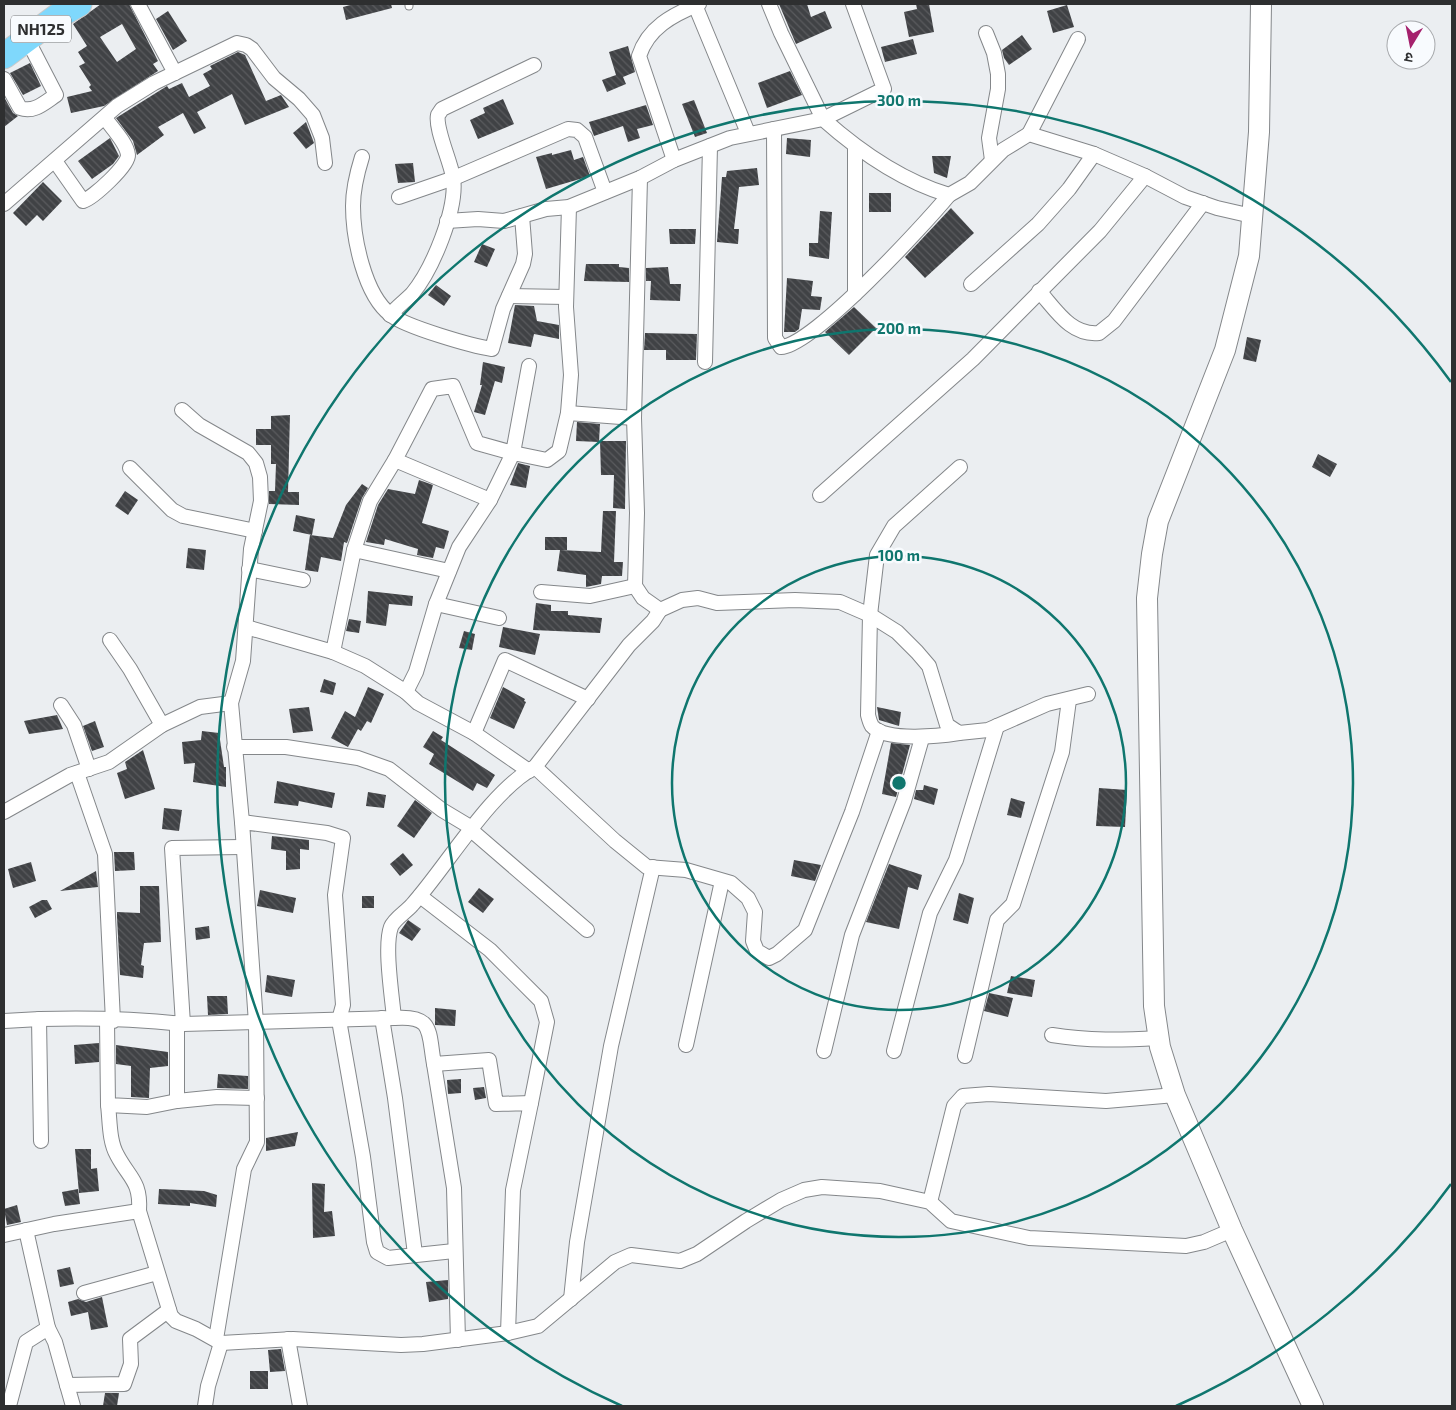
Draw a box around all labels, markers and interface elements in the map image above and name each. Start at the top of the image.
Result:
road number: NH125 [11,15,71,42]
north arrow [1386,20,1436,70]
text: उ [1402,49,1414,67]
text: 300 m [877,91,921,109]
text: 200 m [877,319,921,337]
text: 100 m [878,546,920,564]
centre of rings [890,774,908,792]

